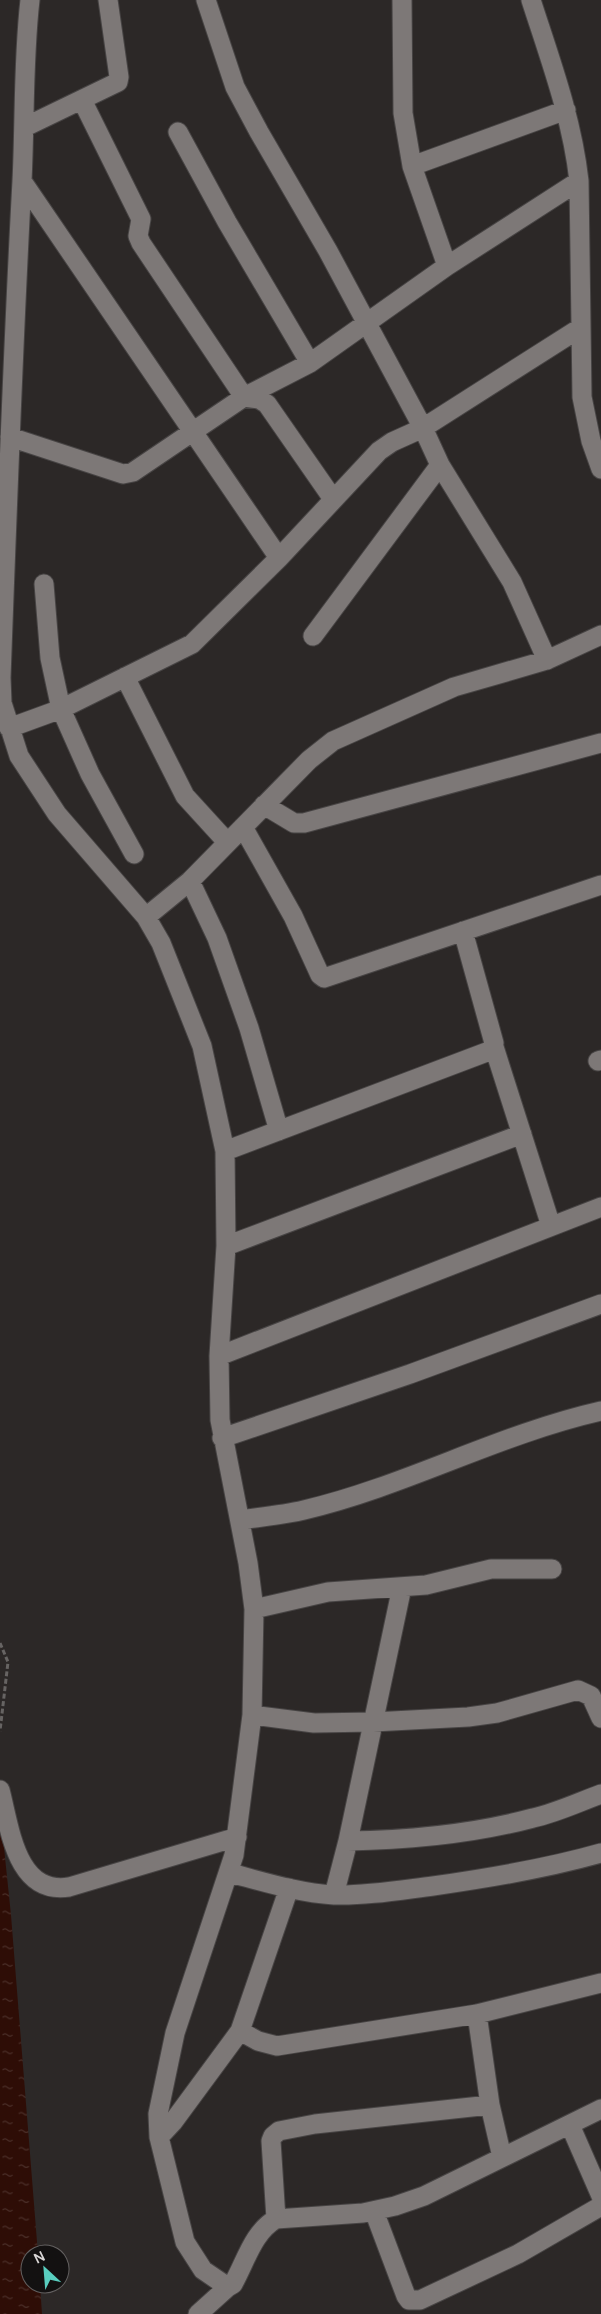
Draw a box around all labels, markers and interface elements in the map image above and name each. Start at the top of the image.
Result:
north arrow [20,2244,70,2294]
text: N [30,2246,48,2268]

